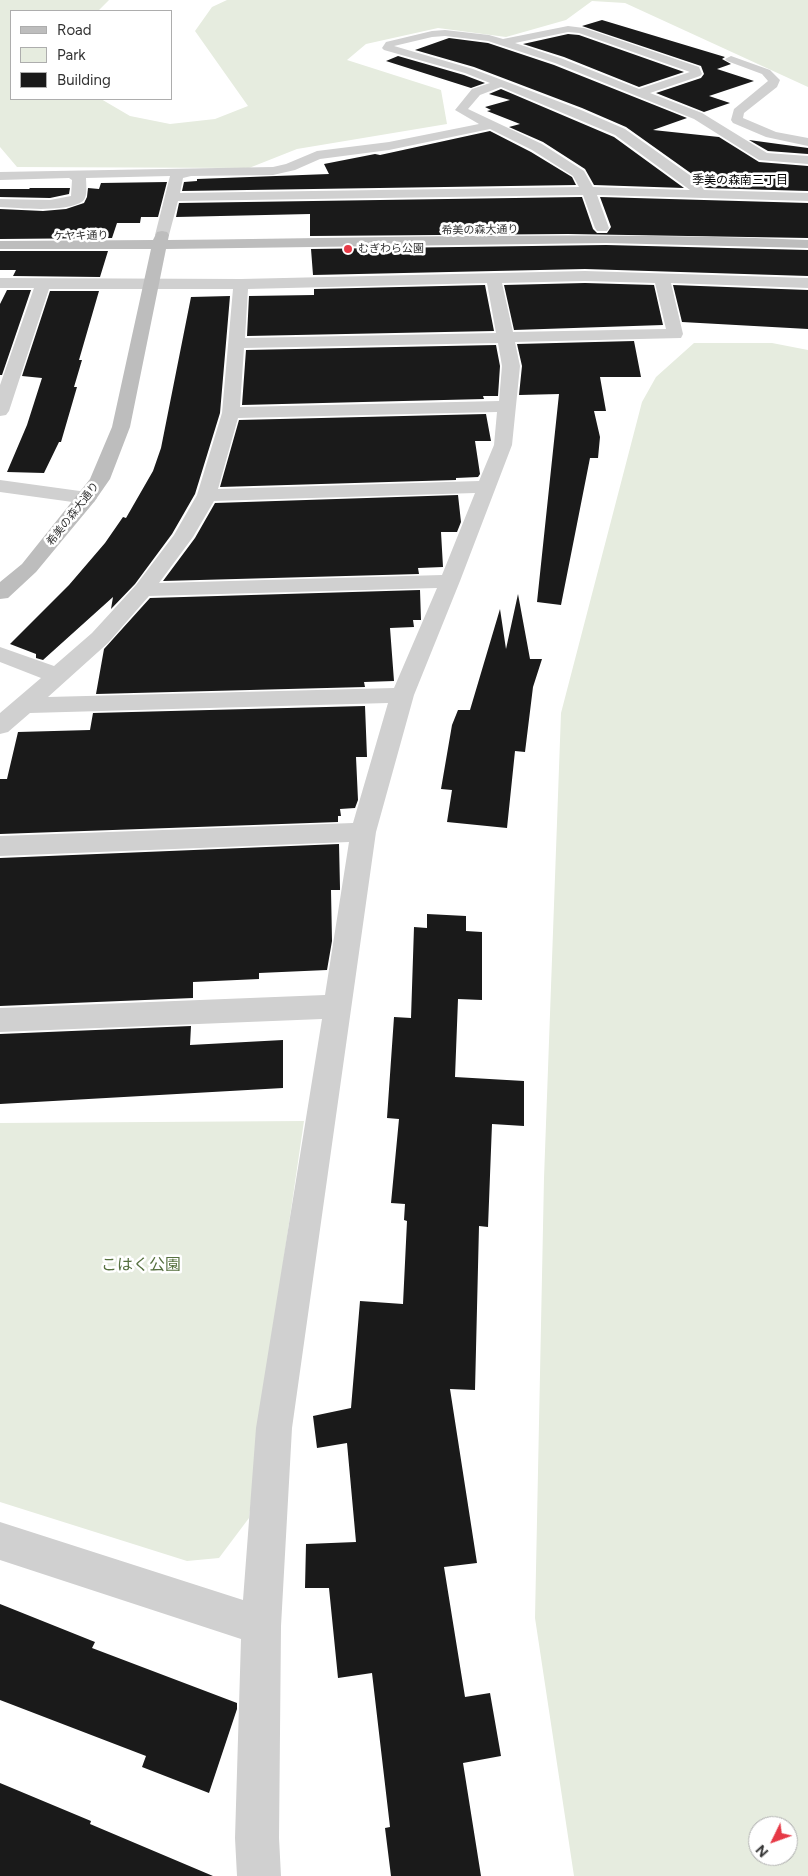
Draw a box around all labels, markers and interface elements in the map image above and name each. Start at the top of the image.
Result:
legend [10,10,172,100]
text: Road [57,21,92,39]
text: Park [57,46,86,64]
text: Building [57,71,111,89]
district label: 季美の森南三丁目 [692,173,788,187]
street label: 希美の森大通り [441,223,519,237]
street label: ケヤキ通り [53,229,109,243]
place label: むぎわら公園 [358,242,424,256]
marker: むぎわら公園 [342,243,354,255]
street label: 希美の森大通り [44,480,102,548]
park label: こはく公園 [101,1255,181,1275]
north arrow [748,1816,798,1866]
text: N [752,1841,772,1860]

